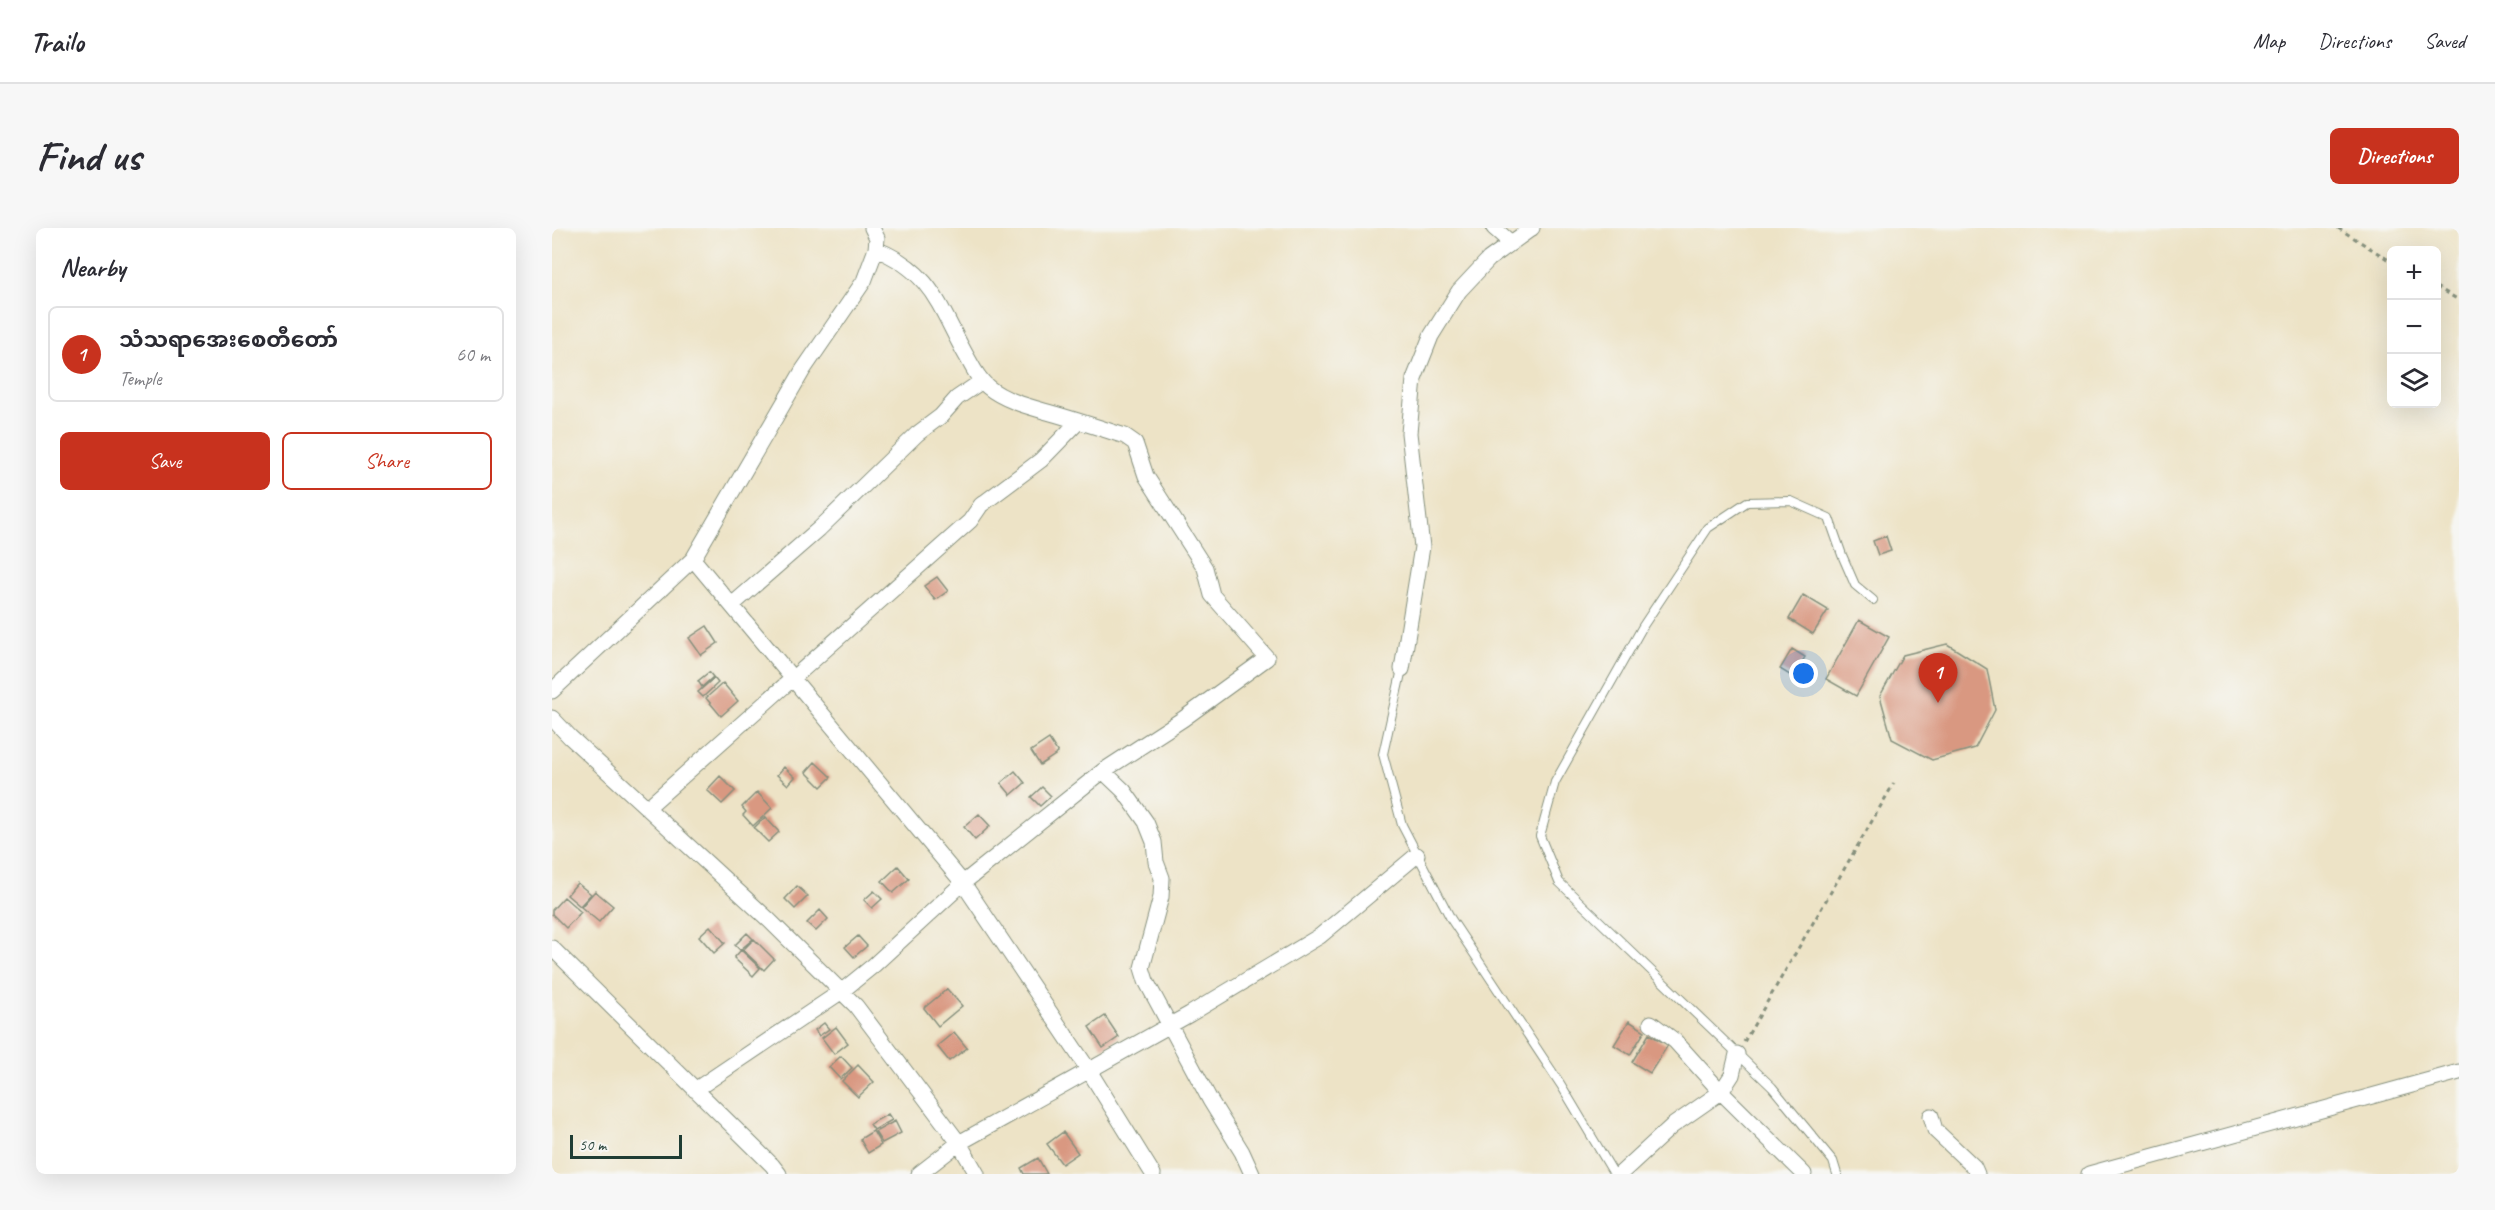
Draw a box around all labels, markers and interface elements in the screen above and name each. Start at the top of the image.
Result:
text: Trailo [30,24,84,59]
text: Map [2253,28,2285,54]
text: Directions [2318,28,2391,54]
text: Saved [2424,28,2465,54]
button: Directions [2330,128,2459,184]
text: Find us [36,130,141,183]
map controls [2387,246,2441,408]
button: + [2387,246,2441,300]
text: Nearby [60,251,125,284]
button: − [2387,300,2441,354]
text: သံသရာအေးစေတီတော် [119,326,338,354]
text: 1 [77,342,86,367]
text: 60 m [456,342,490,367]
button: layers [2387,354,2441,408]
text: Temple [119,366,162,391]
button: Save [60,432,270,490]
button: Share [282,432,492,490]
pin: 1 [1918,654,1958,703]
your location [1789,659,1818,688]
scale bar [570,1132,682,1160]
text: 50 m [579,1135,606,1155]

